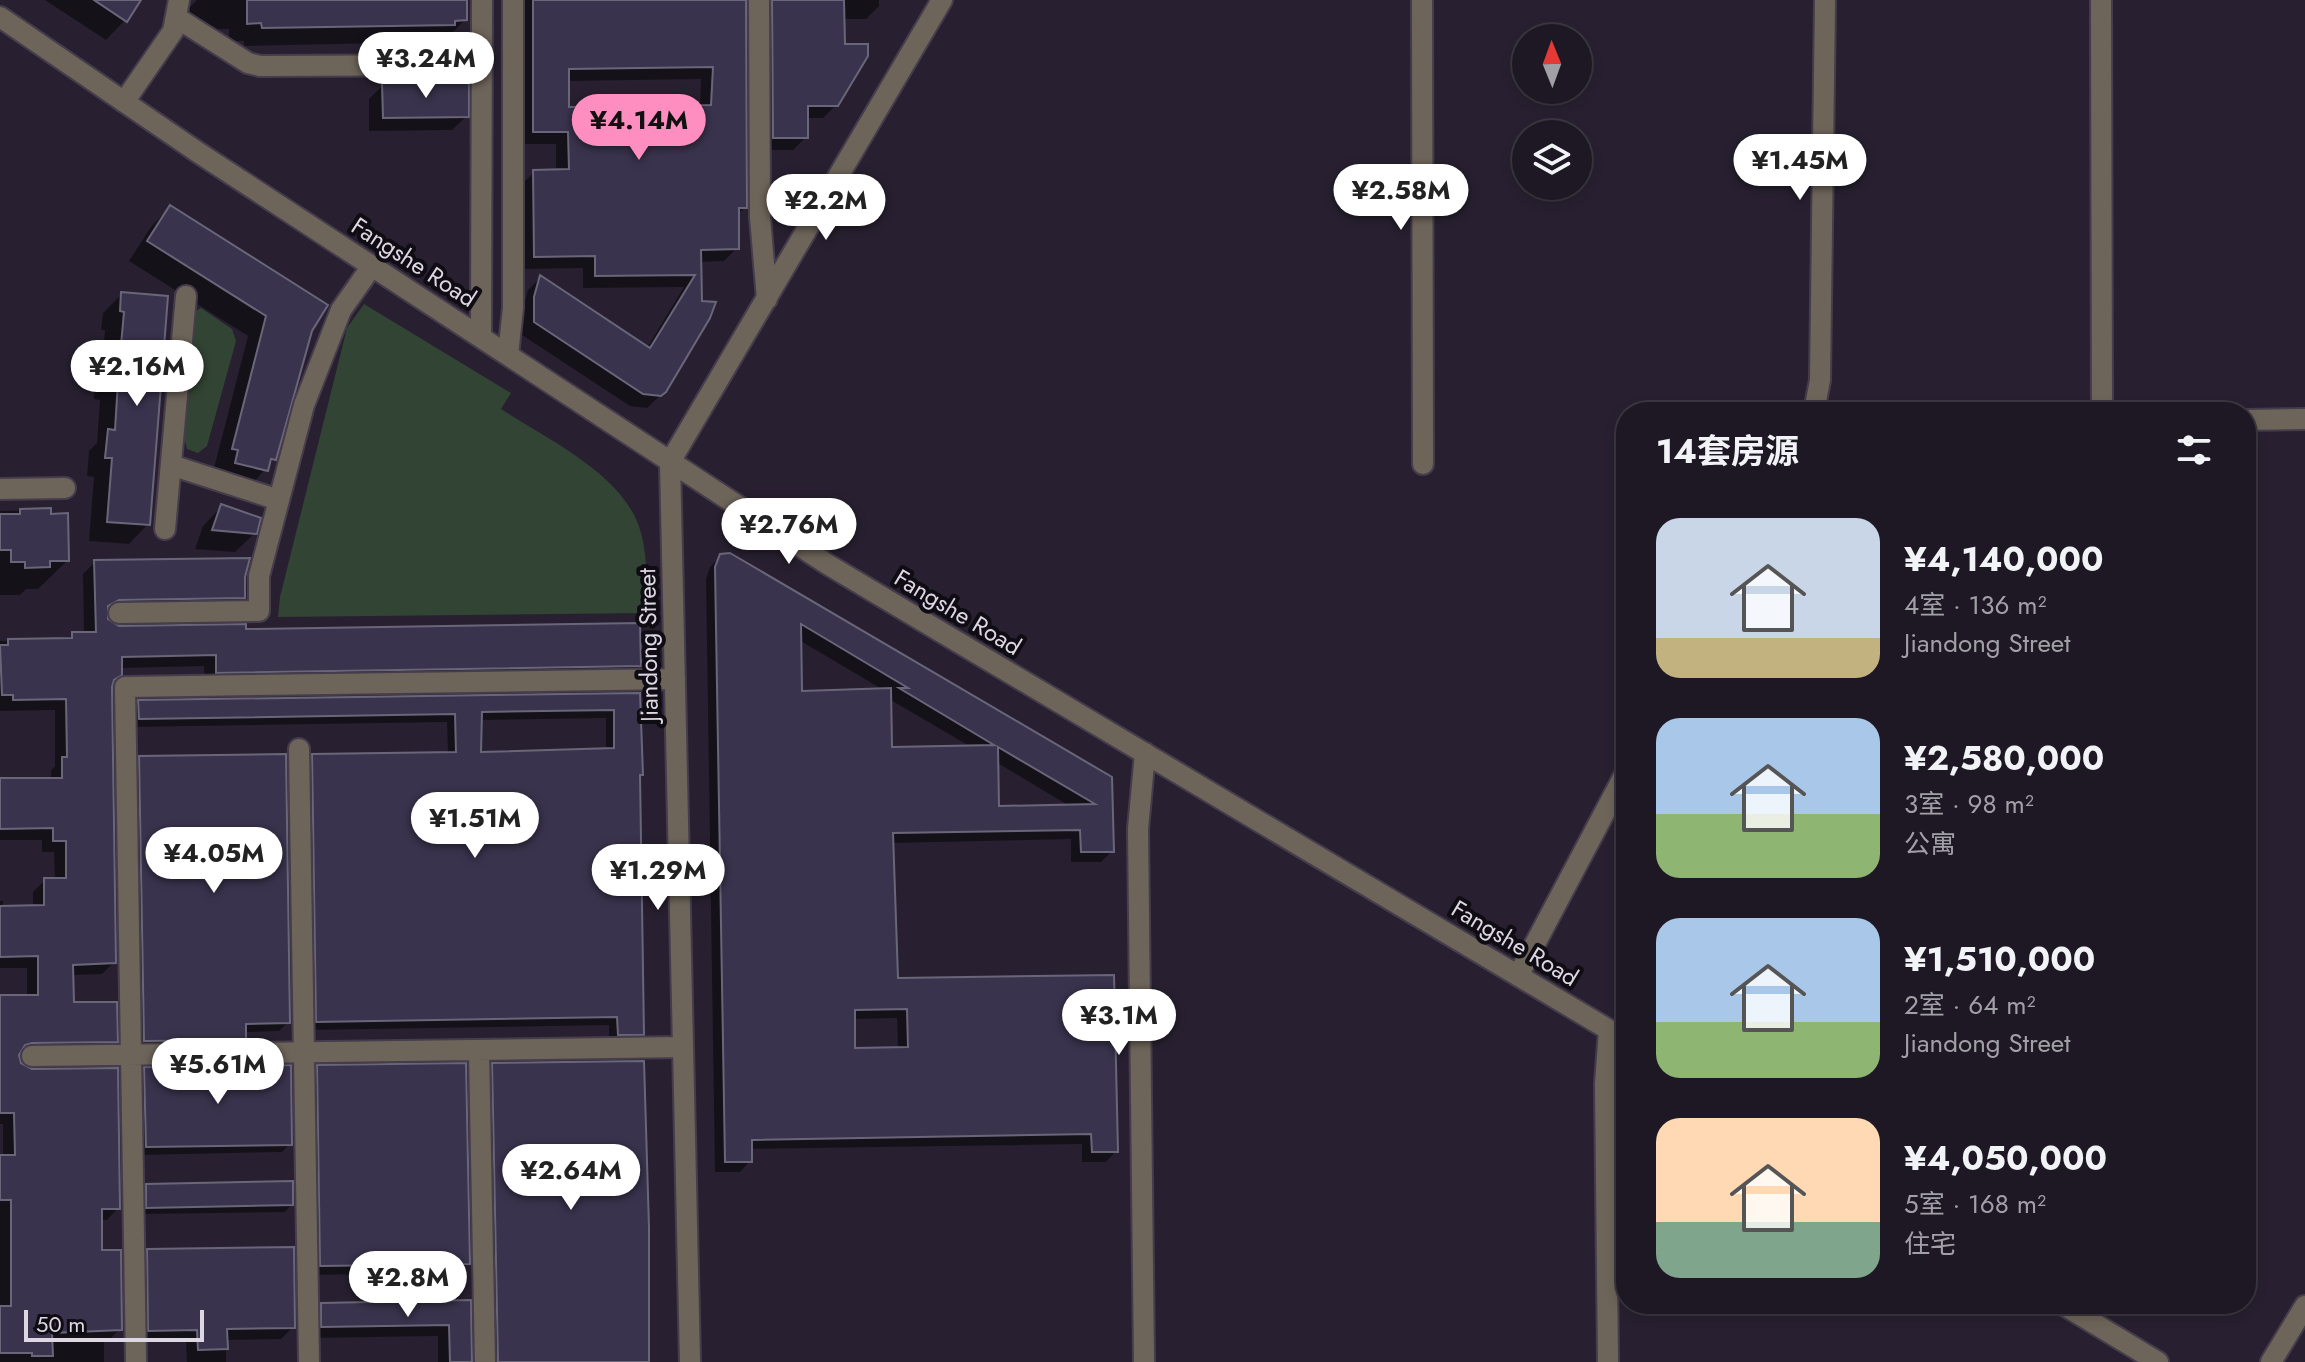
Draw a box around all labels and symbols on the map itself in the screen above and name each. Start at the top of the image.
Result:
north arrow [1512,24,1592,104]
pin: ¥3.24M [361,32,491,100]
pin: ¥4.14M [574,94,704,162]
pin: ¥1.45M [1735,134,1865,202]
pin: ¥2.58M [1336,164,1466,232]
pin: ¥2.2M [770,174,882,242]
street label: Fangshe Road [345,208,483,316]
pin: ¥2.16M [72,340,202,408]
pin: ¥2.76M [724,498,854,566]
street label: Fangshe Road [888,560,1028,664]
street label: Jiandong Street [629,568,667,725]
pin: ¥1.51M [410,792,540,860]
pin: ¥4.05M [149,827,279,895]
pin: ¥1.29M [593,844,723,912]
street label: Fangshe Road [1445,891,1585,995]
pin: ¥3.1M [1063,989,1175,1057]
pin: ¥5.61M [153,1038,283,1106]
pin: ¥2.64M [506,1144,636,1212]
pin: ¥2.8M [352,1251,464,1319]
scale bar [24,1306,204,1342]

